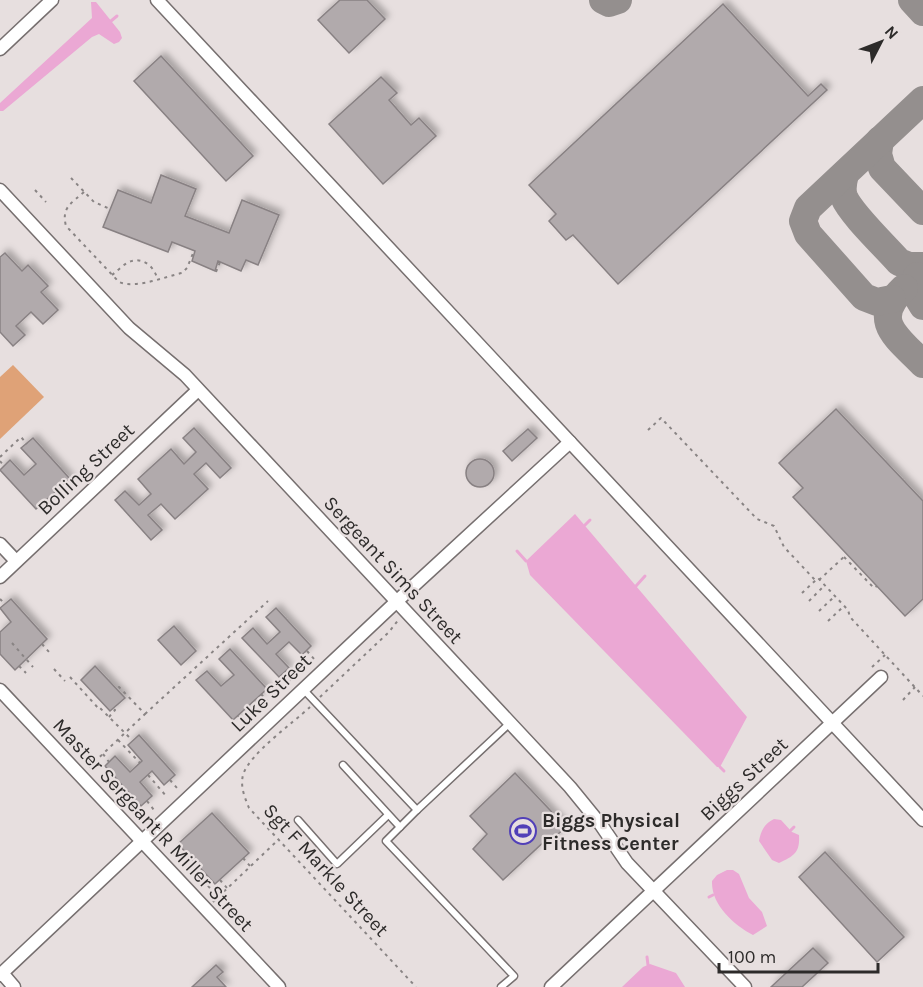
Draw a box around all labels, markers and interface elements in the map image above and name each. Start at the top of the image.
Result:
north arrow [851,12,911,72]
text: N [881,22,903,43]
street label: Bolling Street [33,418,139,520]
street label: Sergeant Sims Street [319,492,468,649]
street label: Luke Street [226,649,316,737]
street label: Master Sergeant R Miller Street [48,714,258,937]
street label: Biggs Street [696,732,793,825]
street label: Sgt F Markle Street [259,799,394,941]
place label: Biggs Physical Fitness Center [542,809,680,855]
sports icon: Biggs Physical Fitness Center [508,816,538,846]
scale bar [719,936,878,974]
text: 100 m [728,946,776,968]

